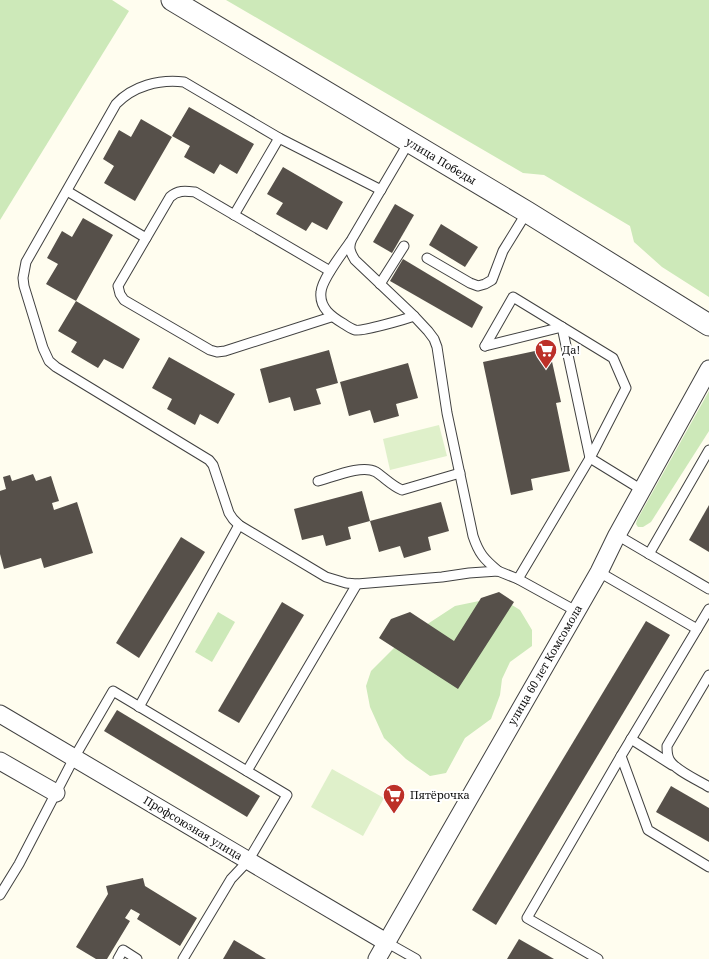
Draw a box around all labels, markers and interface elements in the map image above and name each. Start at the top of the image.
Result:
street label: улица Победы [403,134,479,188]
supermarket icon: Да! [533,337,559,370]
place label: Да! [562,342,580,357]
street label: улица 60 лет Комсомола [504,602,585,728]
supermarket icon: Пятёрочка [381,782,407,815]
place label: Пятёрочка [410,787,470,802]
street label: Профсоюзная улица [141,792,245,863]

